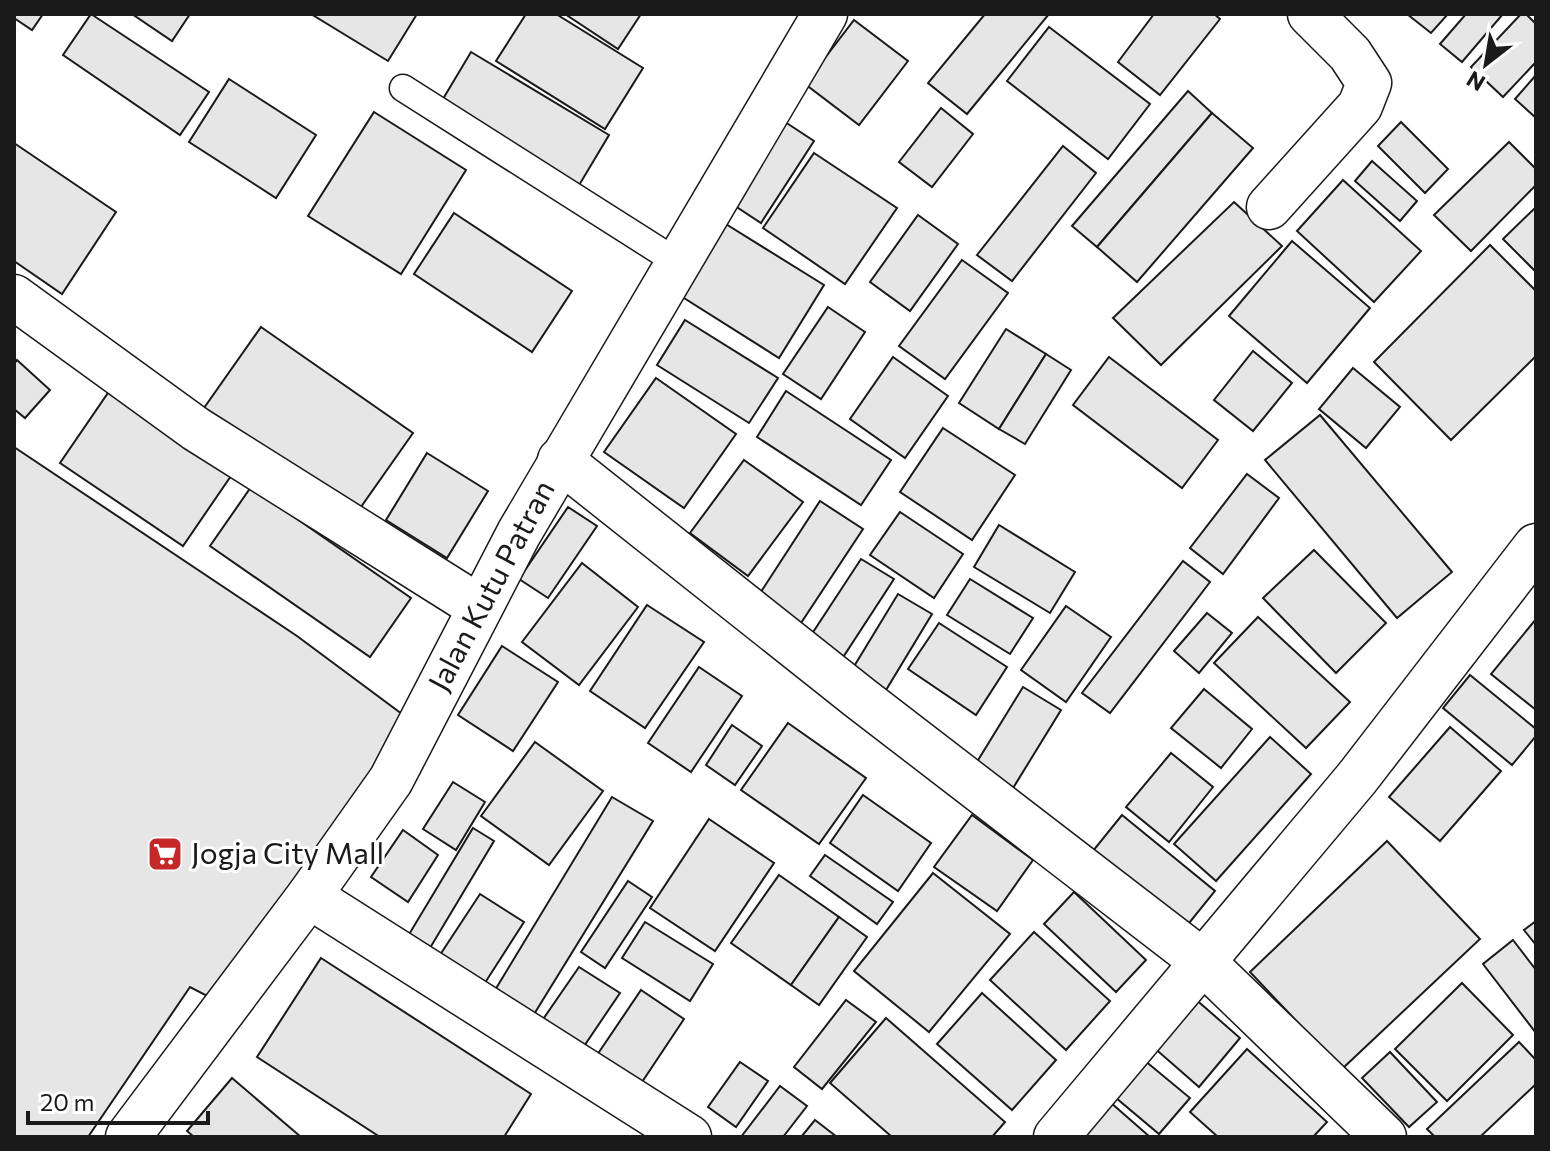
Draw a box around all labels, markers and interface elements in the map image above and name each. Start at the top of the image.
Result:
north arrow [1446,24,1526,104]
text: N [1461,66,1489,97]
street label: Jalan Kutu Patran [419,473,561,697]
place label: Jogja City Mall [191,833,384,870]
supermarket icon: Jogja City Mall [146,835,184,873]
scale bar [28,1075,208,1125]
text: 20 m [40,1087,94,1116]

